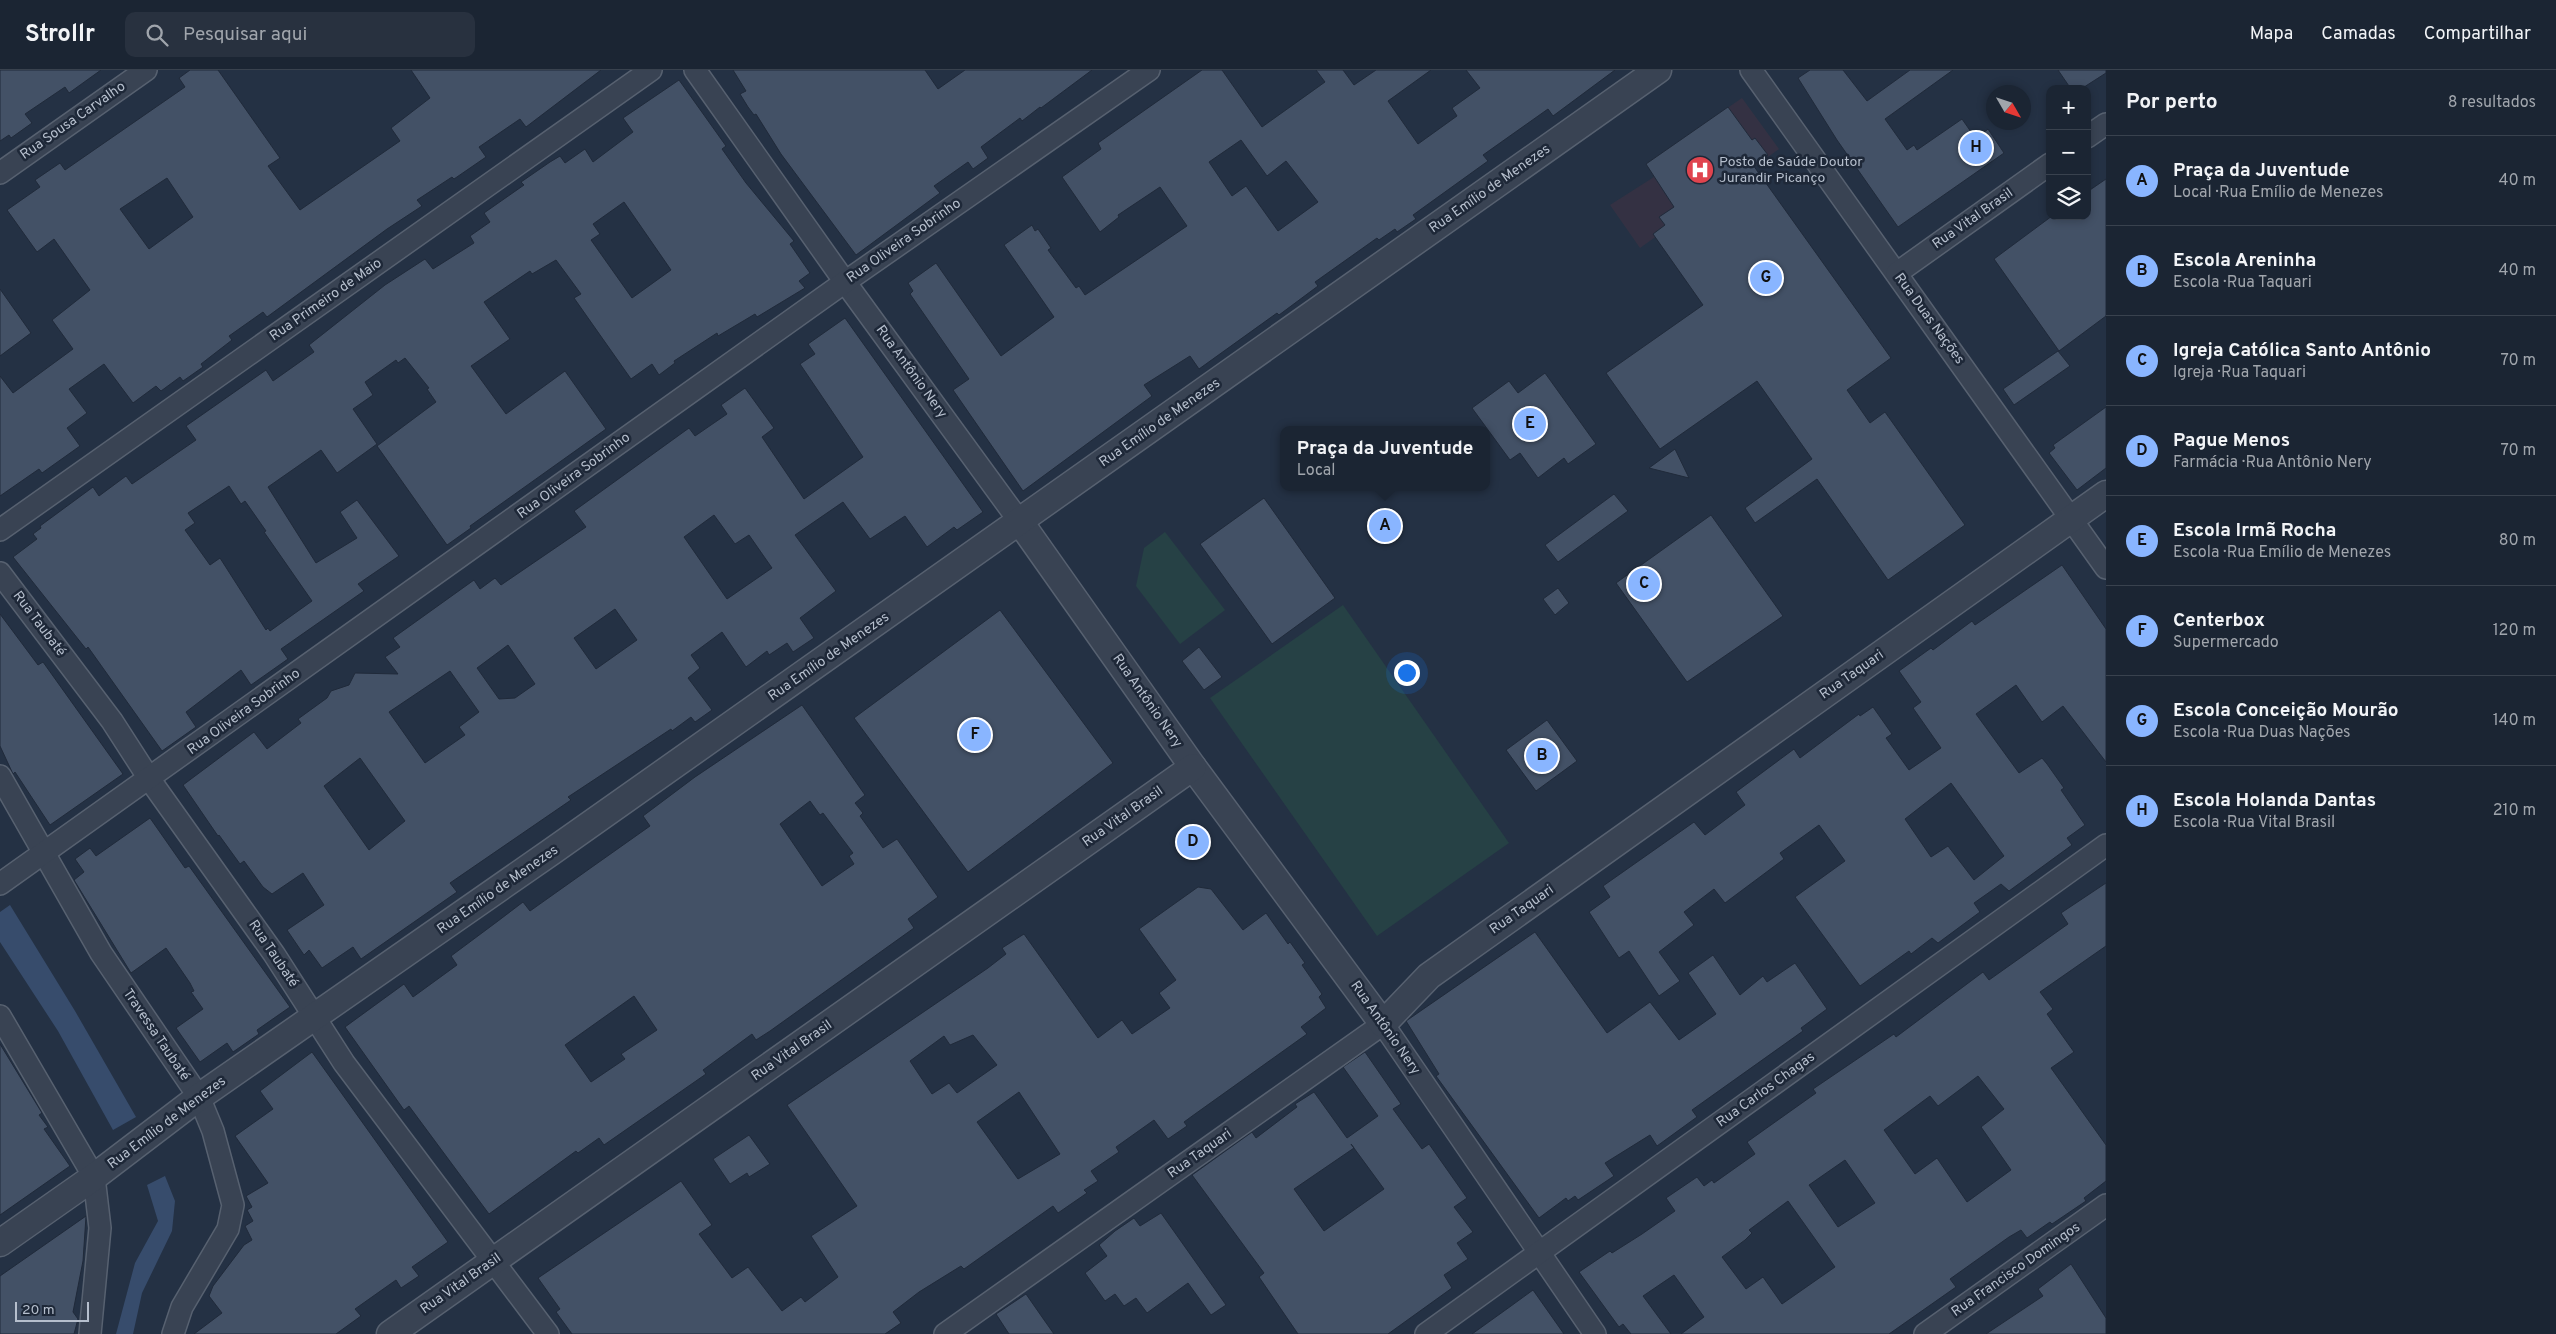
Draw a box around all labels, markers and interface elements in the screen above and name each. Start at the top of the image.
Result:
search box [125,12,475,57]
text: Strollr [25,20,95,50]
icon: search [143,21,171,49]
text: Pesquisar aqui [183,23,307,47]
text: Mapa [2250,23,2293,46]
text: Camadas [2321,23,2396,46]
text: Compartilhar [2424,23,2531,46]
street label: Rua Sousa Carvalho [17,78,129,164]
north arrow [1986,85,2031,130]
map controls [2046,85,2091,220]
button: + [2046,85,2091,130]
text: Por perto [2126,89,2218,116]
text: 8 resultados [2448,93,2536,113]
pin: H [1960,129,1992,167]
button: − [2046,130,2091,175]
street label: Rua Emílio de Menezes [1426,141,1554,237]
place label: Posto de Saúde Doutor Jurandir Picanço [1719,154,1863,187]
hospital icon: Posto de Saúde Doutor Jurandir Picanço [1685,155,1715,185]
text: Praça da Juventude [2173,159,2350,183]
text: A [2136,171,2148,191]
text: 40 m [2498,171,2536,191]
button: layers [2046,175,2091,220]
text: Local · Rua Emílio de Menezes [2173,183,2383,203]
street label: Rua Vital Brasil [1929,185,2017,253]
street label: Rua Oliveira Sobrinho [844,195,965,287]
text: Escola Areninha [2173,249,2316,273]
street label: Rua Primeiro de Maio [267,255,386,345]
pin: G [1750,259,1782,297]
text: B [2136,261,2148,281]
text: 40 m [2498,261,2536,281]
street label: Rua Duas Nações [1890,270,1968,368]
text: Escola · Rua Taquari [2173,273,2312,293]
street label: Rua Antônio Nery [872,322,950,422]
text: Igreja Católica Santo Antônio [2173,339,2431,363]
text: C [2137,351,2147,371]
text: 70 m [2501,351,2536,371]
text: Igreja · Rua Taquari [2173,363,2306,383]
street label: Rua Emílio de Menezes [1096,375,1224,471]
pin: E [1514,405,1546,443]
popup [1280,426,1490,491]
street label: Rua Oliveira Sobrinho [514,429,634,523]
text: Pague Menos [2173,429,2290,453]
text: Praça da Juventude [1297,437,1473,461]
text: D [2136,441,2148,461]
text: 70 m [2501,441,2536,461]
text: Farmácia · Rua Antônio Nery [2173,453,2372,473]
text: Local [1297,461,1335,481]
pin: A [1369,507,1401,545]
text: Escola Irmã Rocha [2173,519,2336,543]
text: E [2137,531,2147,551]
text: 80 m [2499,531,2536,551]
text: Escola · Rua Emílio de Menezes [2173,543,2391,563]
pin: C [1628,565,1660,603]
street label: Rua Taubaté [9,588,69,660]
street label: Rua Emílio de Menezes [765,609,893,705]
text: Centerbox [2173,609,2265,633]
text: F [2137,621,2147,641]
text: 120 m [2493,621,2536,641]
text: Supermercado [2173,633,2279,653]
street label: Rua Taquari [1817,647,1887,703]
street label: Rua Antônio Nery [1108,651,1186,751]
your location [1394,660,1420,686]
street label: Rua Oliveira Sobrinho [184,665,304,759]
text: Escola Conceição Mourão [2173,699,2399,723]
text: G [2137,711,2147,731]
text: 140 m [2493,711,2536,731]
pin: F [959,716,991,754]
text: Escola · Rua Duas Nações [2173,723,2351,743]
pin: B [1526,737,1558,775]
street label: Rua Vital Brasil [1079,783,1167,851]
text: Escola Holanda Dantas [2173,789,2376,813]
text: H [2136,801,2148,821]
text: 210 m [2493,801,2536,821]
text: Escola · Rua Vital Brasil [2173,813,2335,833]
pin: D [1177,823,1209,861]
street label: Rua Emílio de Menezes [434,842,562,938]
street label: Rua Taquari [1487,882,1557,938]
street label: Rua Taubaté [244,917,302,991]
street label: Rua Antônio Nery [1346,978,1424,1078]
street label: Travessa Taubaté [119,986,193,1084]
street label: Rua Vital Brasil [748,1017,836,1085]
street label: Rua Carlos Chagas [1714,1049,1818,1131]
street label: Rua Emílio de Menezes [104,1073,230,1173]
street label: Rua Taquari [1165,1126,1235,1182]
street label: Rua Francisco Domingos [1948,1219,2084,1321]
street label: Rua Vital Brasil [417,1250,505,1318]
scale bar [15,1299,89,1322]
text: 20 m [22,1302,55,1319]

